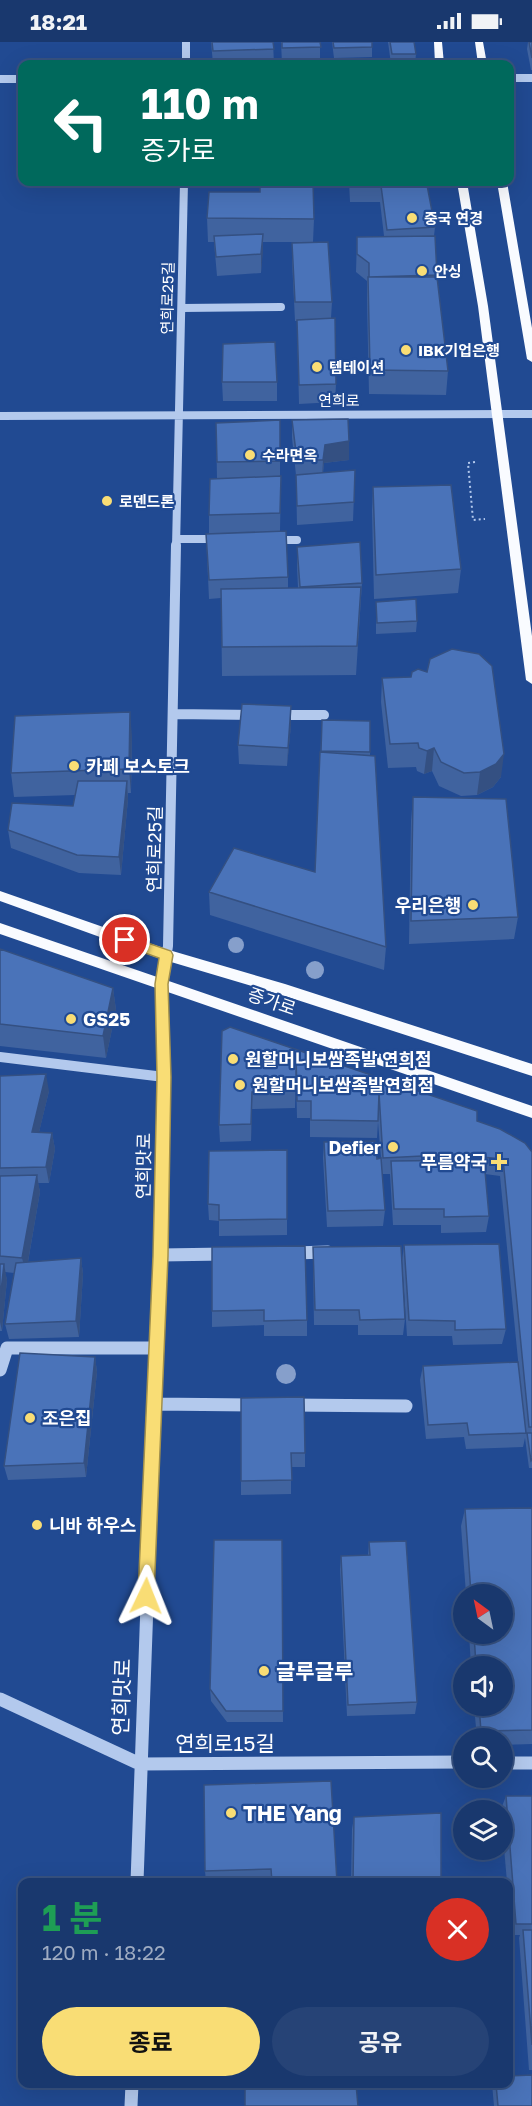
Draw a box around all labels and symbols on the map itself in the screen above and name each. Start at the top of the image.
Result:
place label: 중국 연경 [424,209,483,227]
marker: 중국 연경 [405,211,419,225]
street label: 연희로25길 [157,262,177,334]
place label: 안싱 [434,262,462,280]
marker: 안싱 [415,264,429,278]
place label: IBK기업은행 [418,341,500,359]
marker: IBK기업은행 [399,343,413,357]
place label: 템테이션 [329,358,384,376]
marker: 템테이션 [310,360,324,374]
street label: 연희로 [318,391,360,409]
place label: 수라면옥 [262,446,317,464]
marker: 수라면옥 [243,448,257,462]
place label: 로덴드론 [119,492,174,510]
marker: 로덴드론 [100,494,114,508]
place label: 카페 보스토크 [86,755,190,777]
marker: 카페 보스토크 [67,759,81,773]
street label: 연희로25길 [142,805,166,893]
place label: 우리은행 [395,894,461,916]
marker: 우리은행 [466,898,480,912]
pin [99,914,150,965]
street label: 증가로 [245,983,299,1019]
place label: GS25 [83,1008,130,1030]
marker: GS25 [64,1012,78,1026]
place label: 원할머니보쌈족발 연희점 [245,1048,432,1070]
marker: 원할머니보쌈족발 연희점 [226,1052,240,1066]
place label: 원할머니보쌈족발연희점 [252,1074,434,1096]
marker: 원할머니보쌈족발연희점 [233,1078,247,1092]
street label: 연희맛로 [131,1133,155,1199]
place label: Defier [328,1136,381,1158]
marker: Defier [386,1140,400,1154]
place label: 푸름약국 [421,1151,487,1173]
marker: 푸름약국 [492,1155,506,1169]
place label: 조은집 [42,1407,92,1429]
marker: 조은집 [23,1411,37,1425]
place label: 니바 하우스 [49,1514,136,1536]
marker: 니바 하우스 [30,1518,44,1532]
position arrow [114,1564,178,1628]
north arrow [453,1584,513,1644]
street label: 연희맛로 [107,1658,135,1736]
place label: 글루글루 [276,1658,353,1684]
marker: 글루글루 [257,1664,271,1678]
street label: 연희로15길 [175,1730,275,1756]
place label: THE Yang [243,1800,342,1826]
marker: THE Yang [224,1806,238,1820]

